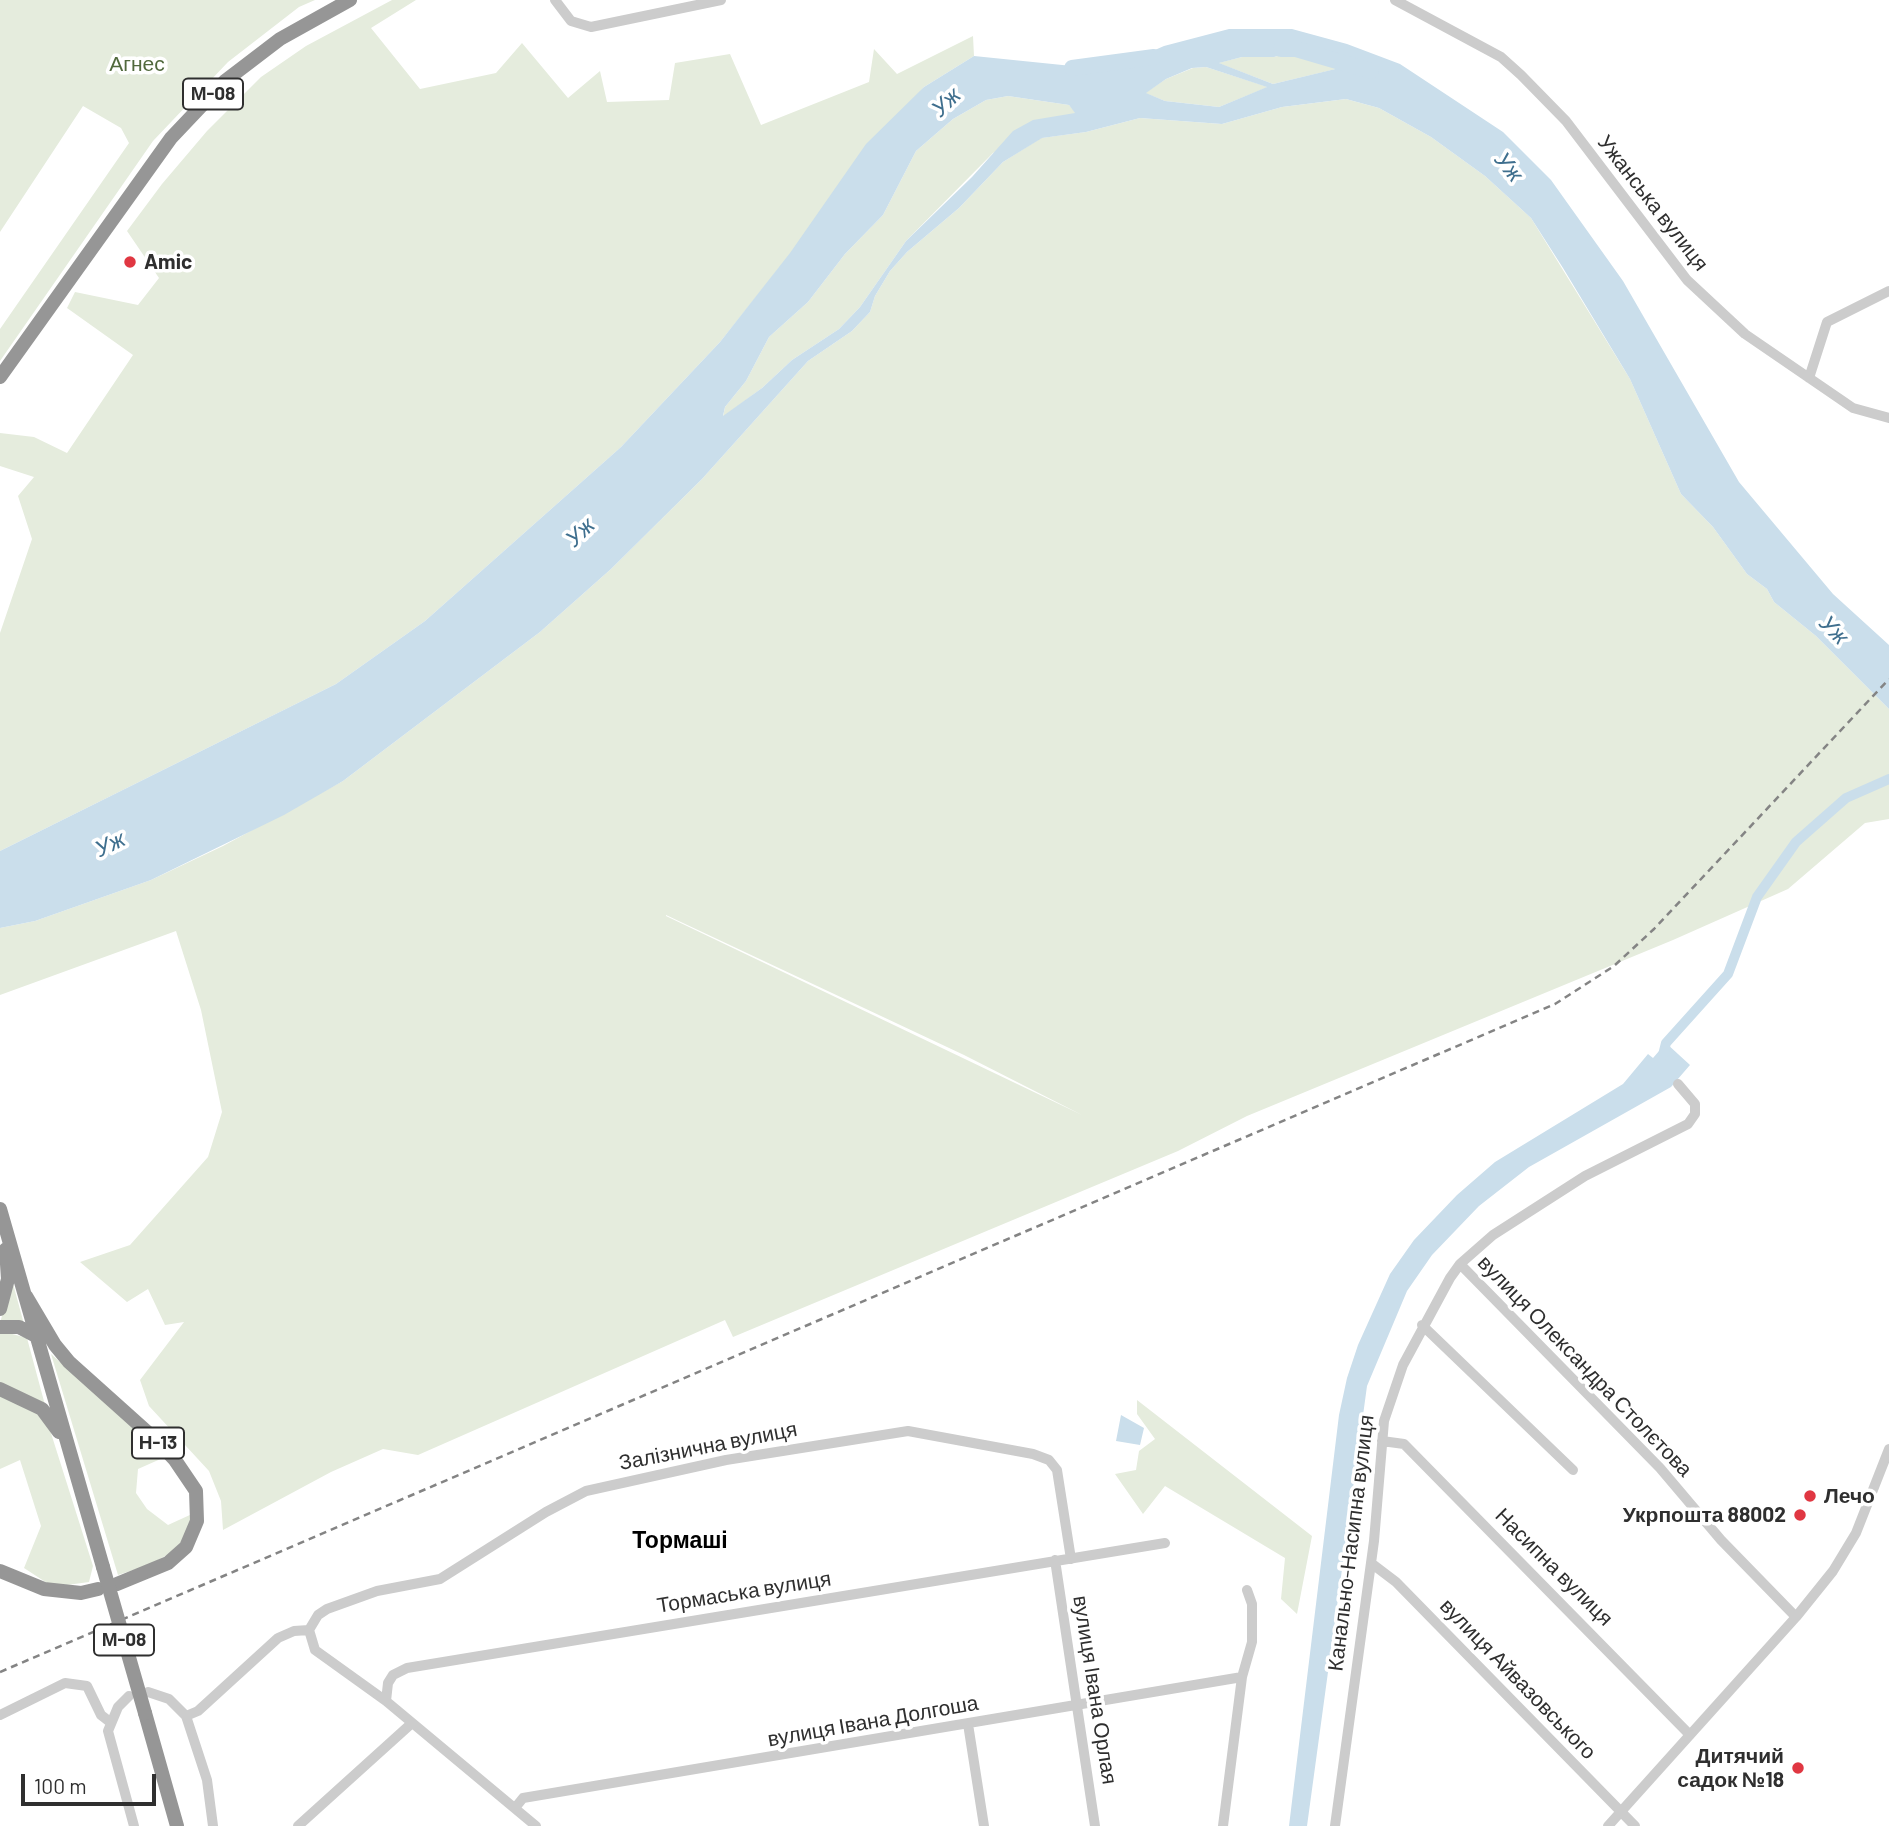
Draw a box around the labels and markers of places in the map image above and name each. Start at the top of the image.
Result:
place label: Amic [144,249,192,275]
marker: Amic [122,254,138,270]
place label: Лечо [1824,1483,1875,1509]
marker: Лечо [1802,1488,1818,1504]
place label: Укрпошта 88002 [1623,1502,1786,1528]
marker: Укрпошта 88002 [1792,1507,1808,1523]
place label: Дитячий садок №18 [1677,1743,1784,1793]
marker: Дитячий садок №18 [1790,1760,1806,1776]

